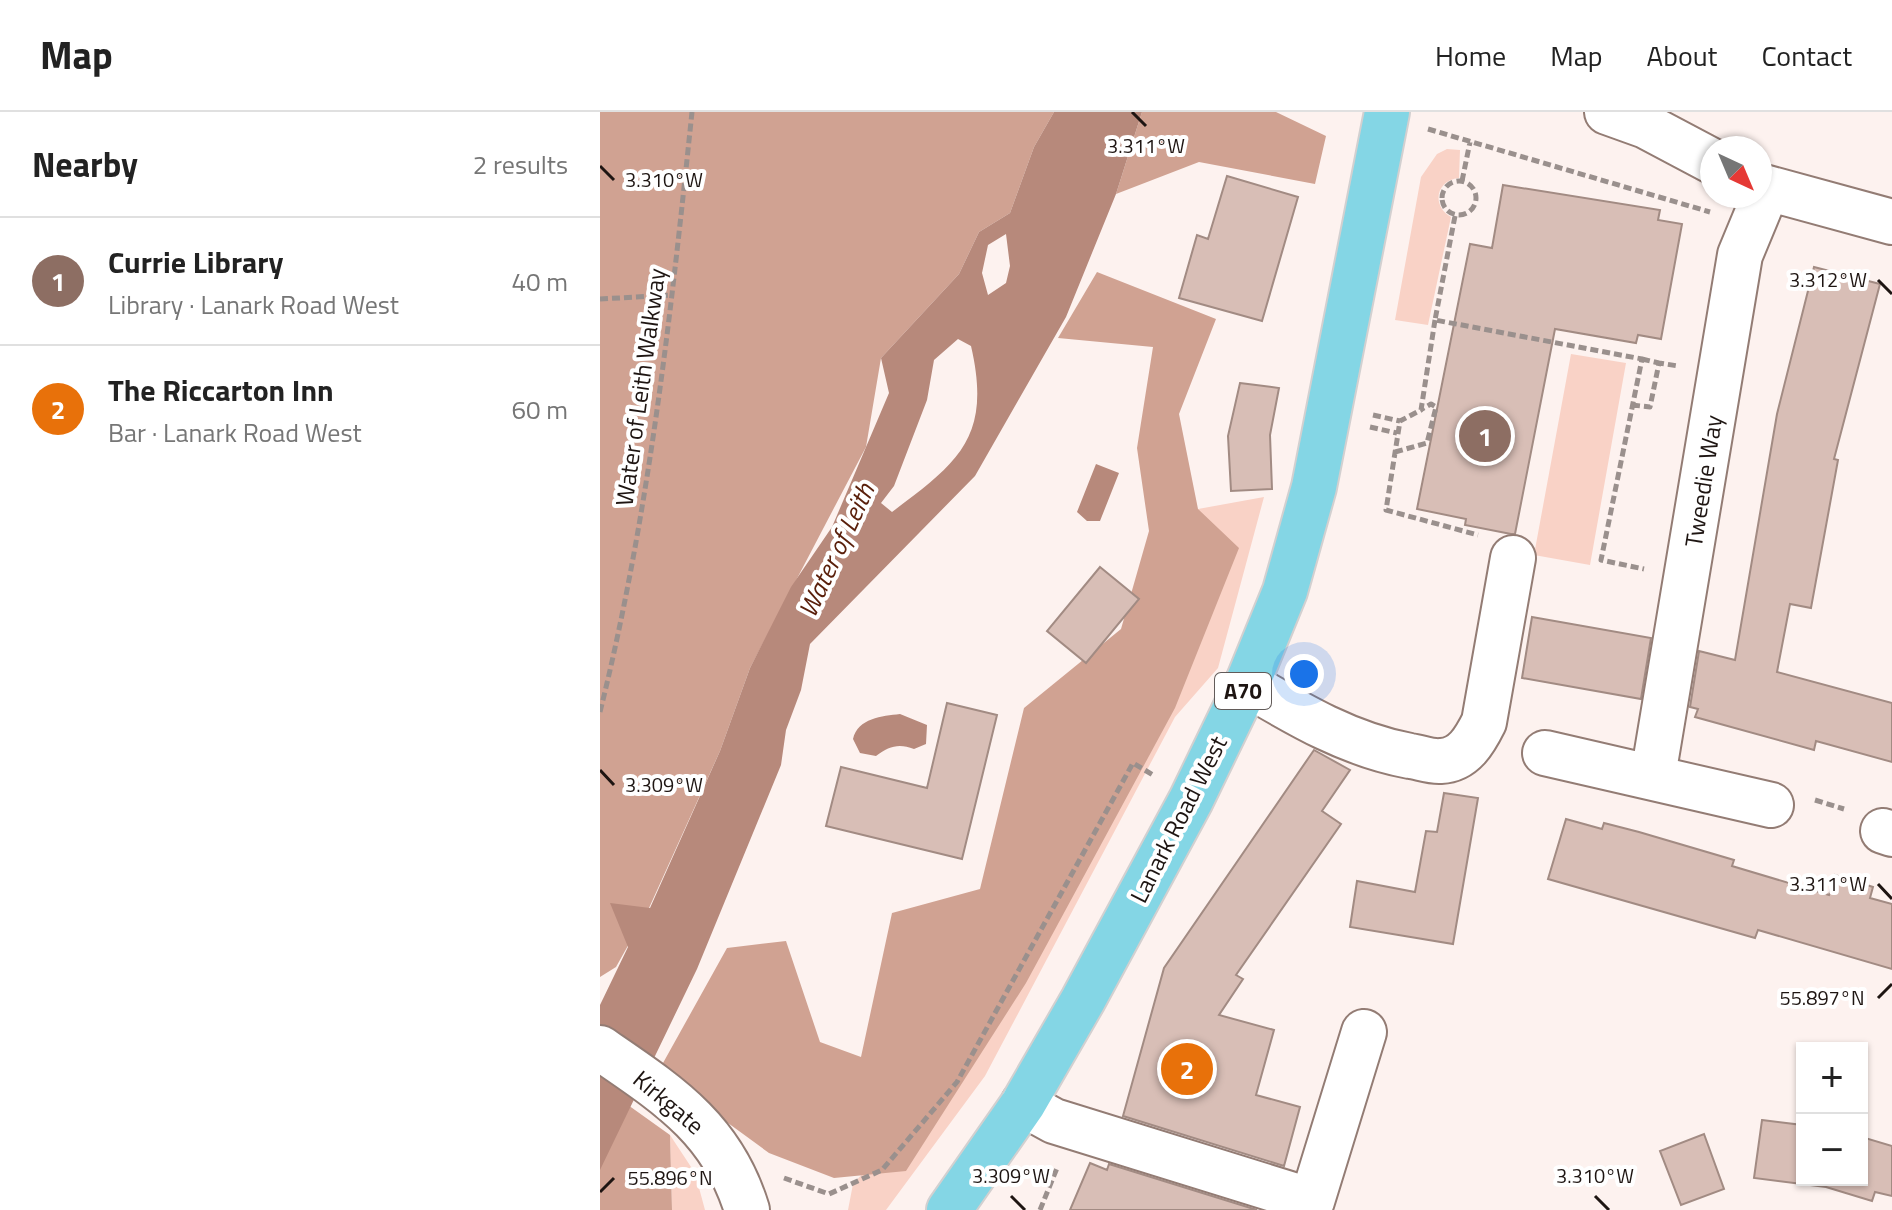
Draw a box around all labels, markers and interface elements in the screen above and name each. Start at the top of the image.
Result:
text: Map [40,26,113,84]
text: Home [1435,34,1506,77]
text: Map [1550,34,1603,77]
text: About [1647,34,1717,77]
text: Contact [1761,34,1852,77]
text: 3.311°W [1107,130,1185,161]
north arrow [1700,136,1772,208]
text: Nearby [32,138,138,190]
text: 2 results [473,145,568,184]
text: 3.310°W [625,164,703,195]
text: Currie Library [108,239,284,285]
text: 1 [51,262,65,301]
text: 40 m [511,262,568,301]
text: 3.312°W [1789,264,1867,295]
street label: Water of Leith Walkway [605,265,675,508]
text: Library · Lanark Road West [108,285,399,324]
text: The Riccarton Inn [108,367,334,413]
text: 2 [51,390,65,429]
text: 60 m [511,390,568,429]
pin: 1 [1459,406,1511,466]
street label: Tweedie Way [1675,412,1731,550]
text: Bar · Lanark Road West [108,413,362,452]
water label: Water of Leith [788,475,885,624]
your location [1284,654,1324,694]
road number: A70 [1215,673,1271,709]
street label: Lanark Road West [1120,729,1236,909]
text: 3.309°W [625,769,703,800]
text: 3.311°W [1789,868,1867,899]
text: 55.897°N [1779,982,1865,1013]
pin: 2 [1161,1039,1213,1099]
map controls [1796,1042,1868,1186]
button: + [1796,1042,1868,1114]
street label: Kirkgate [625,1061,713,1143]
button: − [1796,1114,1868,1186]
text: 3.309°W [972,1160,1050,1191]
text: 3.310°W [1556,1160,1634,1191]
text: 55.896°N [627,1162,713,1193]

